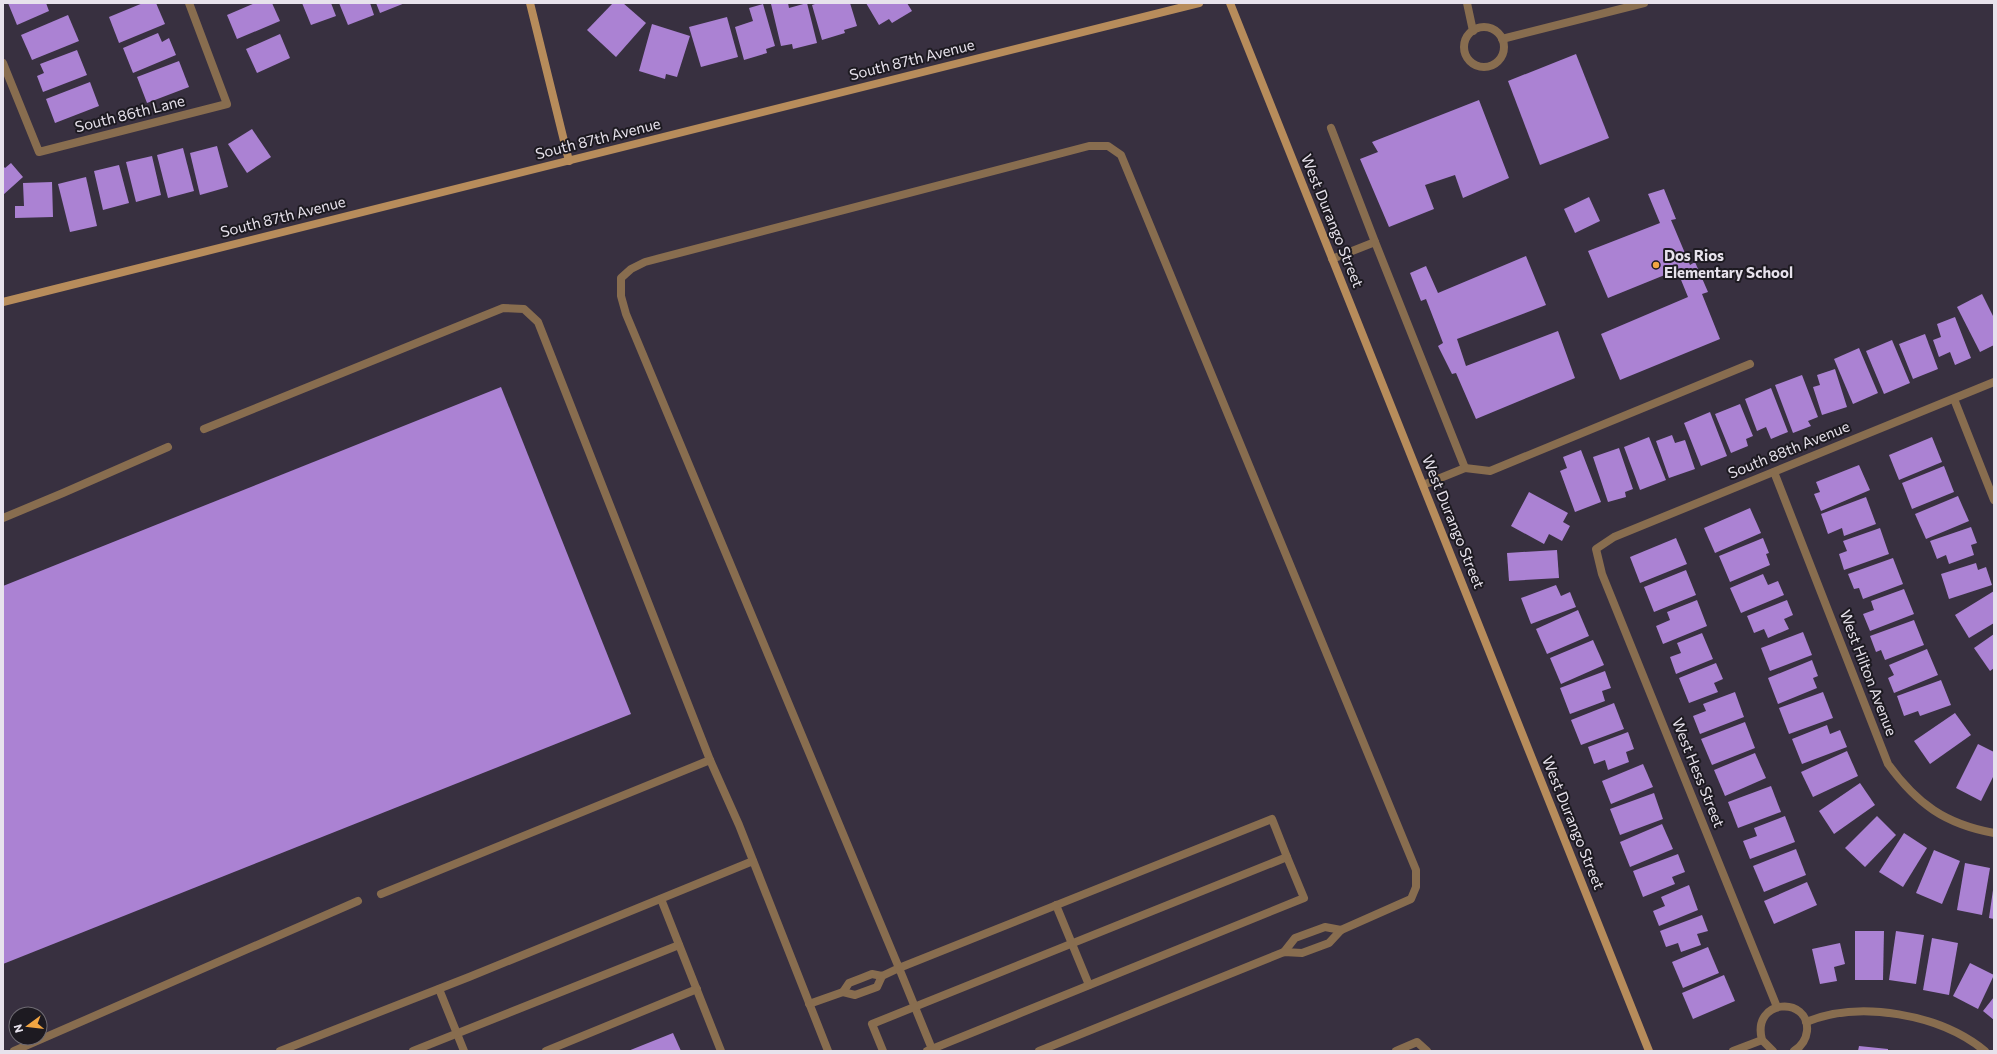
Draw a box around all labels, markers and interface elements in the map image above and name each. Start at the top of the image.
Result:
street label: South 87th Avenue [847,35,976,83]
street label: South 86th Lane [73,91,187,135]
street label: South 87th Avenue [533,114,662,162]
street label: West Durango Street [1298,151,1368,290]
street label: South 87th Avenue [218,192,347,240]
place label: Dos Rios Elementary School [1664,246,1793,281]
marker: Dos Rios Elementary School [1651,260,1661,270]
street label: South 88th Avenue [1725,416,1852,482]
street label: West Durango Street [1419,452,1489,591]
street label: West Hilton Avenue [1837,607,1901,738]
street label: West Hess Street [1669,715,1729,830]
street label: West Durango Street [1539,753,1609,892]
north arrow [8,1006,48,1046]
text: N [11,1023,25,1034]

